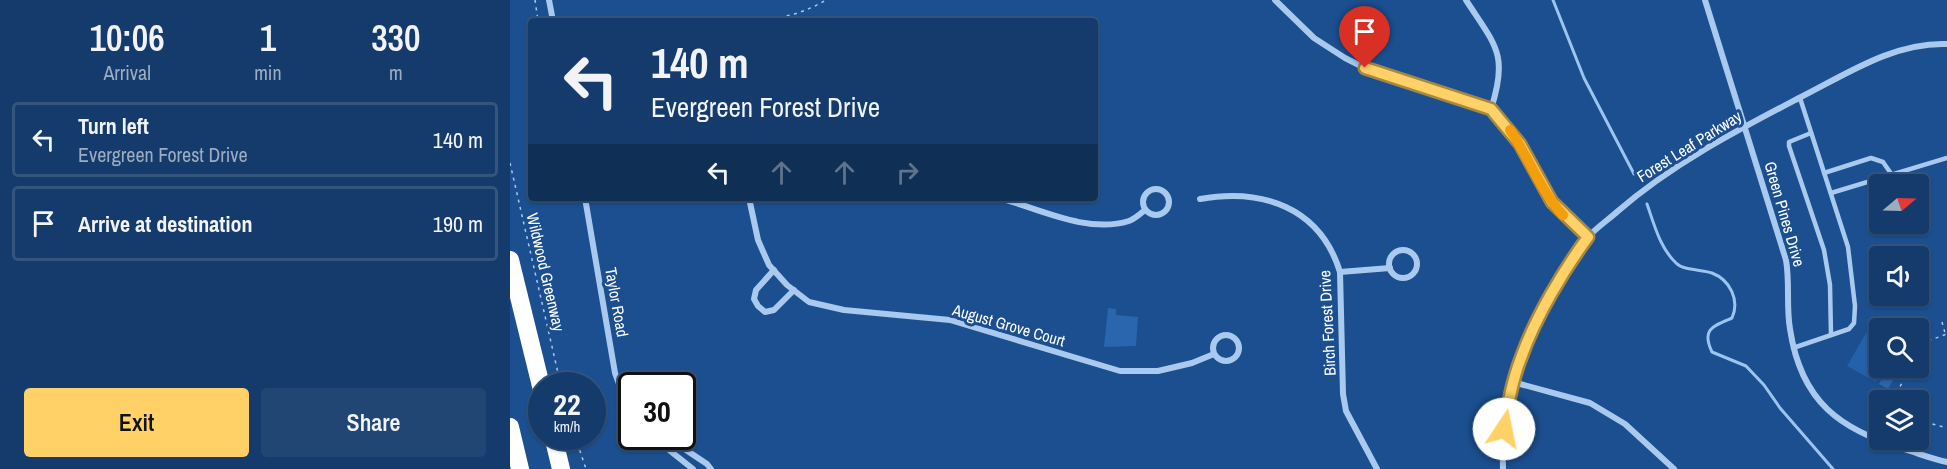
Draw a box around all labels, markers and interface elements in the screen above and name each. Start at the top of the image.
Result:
pin [1339,6,1390,68]
text: 10:06 [90,14,165,62]
text: 1 [260,14,276,62]
text: 330 [371,14,420,62]
icon: arrive [1348,15,1381,48]
text: 140 m [651,35,749,91]
icon: left [552,42,630,120]
text: Arrival [103,59,151,86]
text: min [254,59,282,86]
text: m [389,59,403,86]
text: Evergreen Forest Drive [651,89,880,125]
street label: Forest Leaf Parkway [1632,105,1746,187]
text: Turn left [78,111,149,141]
icon: left [27,123,60,156]
text: 140 m [433,125,483,155]
text: Evergreen Forest Drive [78,141,248,168]
icon: left [702,156,735,189]
icon: ahead [765,156,798,189]
icon: ahead [828,156,861,189]
icon: right [891,156,924,189]
street label: Green Pines Drive [1759,159,1811,269]
north arrow [1869,174,1929,234]
map controls [1869,174,1929,450]
icon: arrive [27,207,60,240]
text: Arrive at destination [78,209,252,239]
text: 190 m [433,209,483,239]
street label: Wildwood Greenway [522,211,570,334]
button: sound [1869,246,1929,306]
street label: Taylor Road [600,265,634,339]
street label: Birch Forest Drive [1313,270,1341,376]
street label: August Grove Court [949,298,1068,352]
button: search [1869,318,1929,378]
speed limit sign: 30 [618,372,696,450]
text: 22 [553,384,581,424]
button: Exit [24,388,249,457]
button: Share [261,388,486,457]
button: layers [1869,390,1929,450]
position arrow [1472,397,1536,461]
text: km/h [554,416,580,437]

